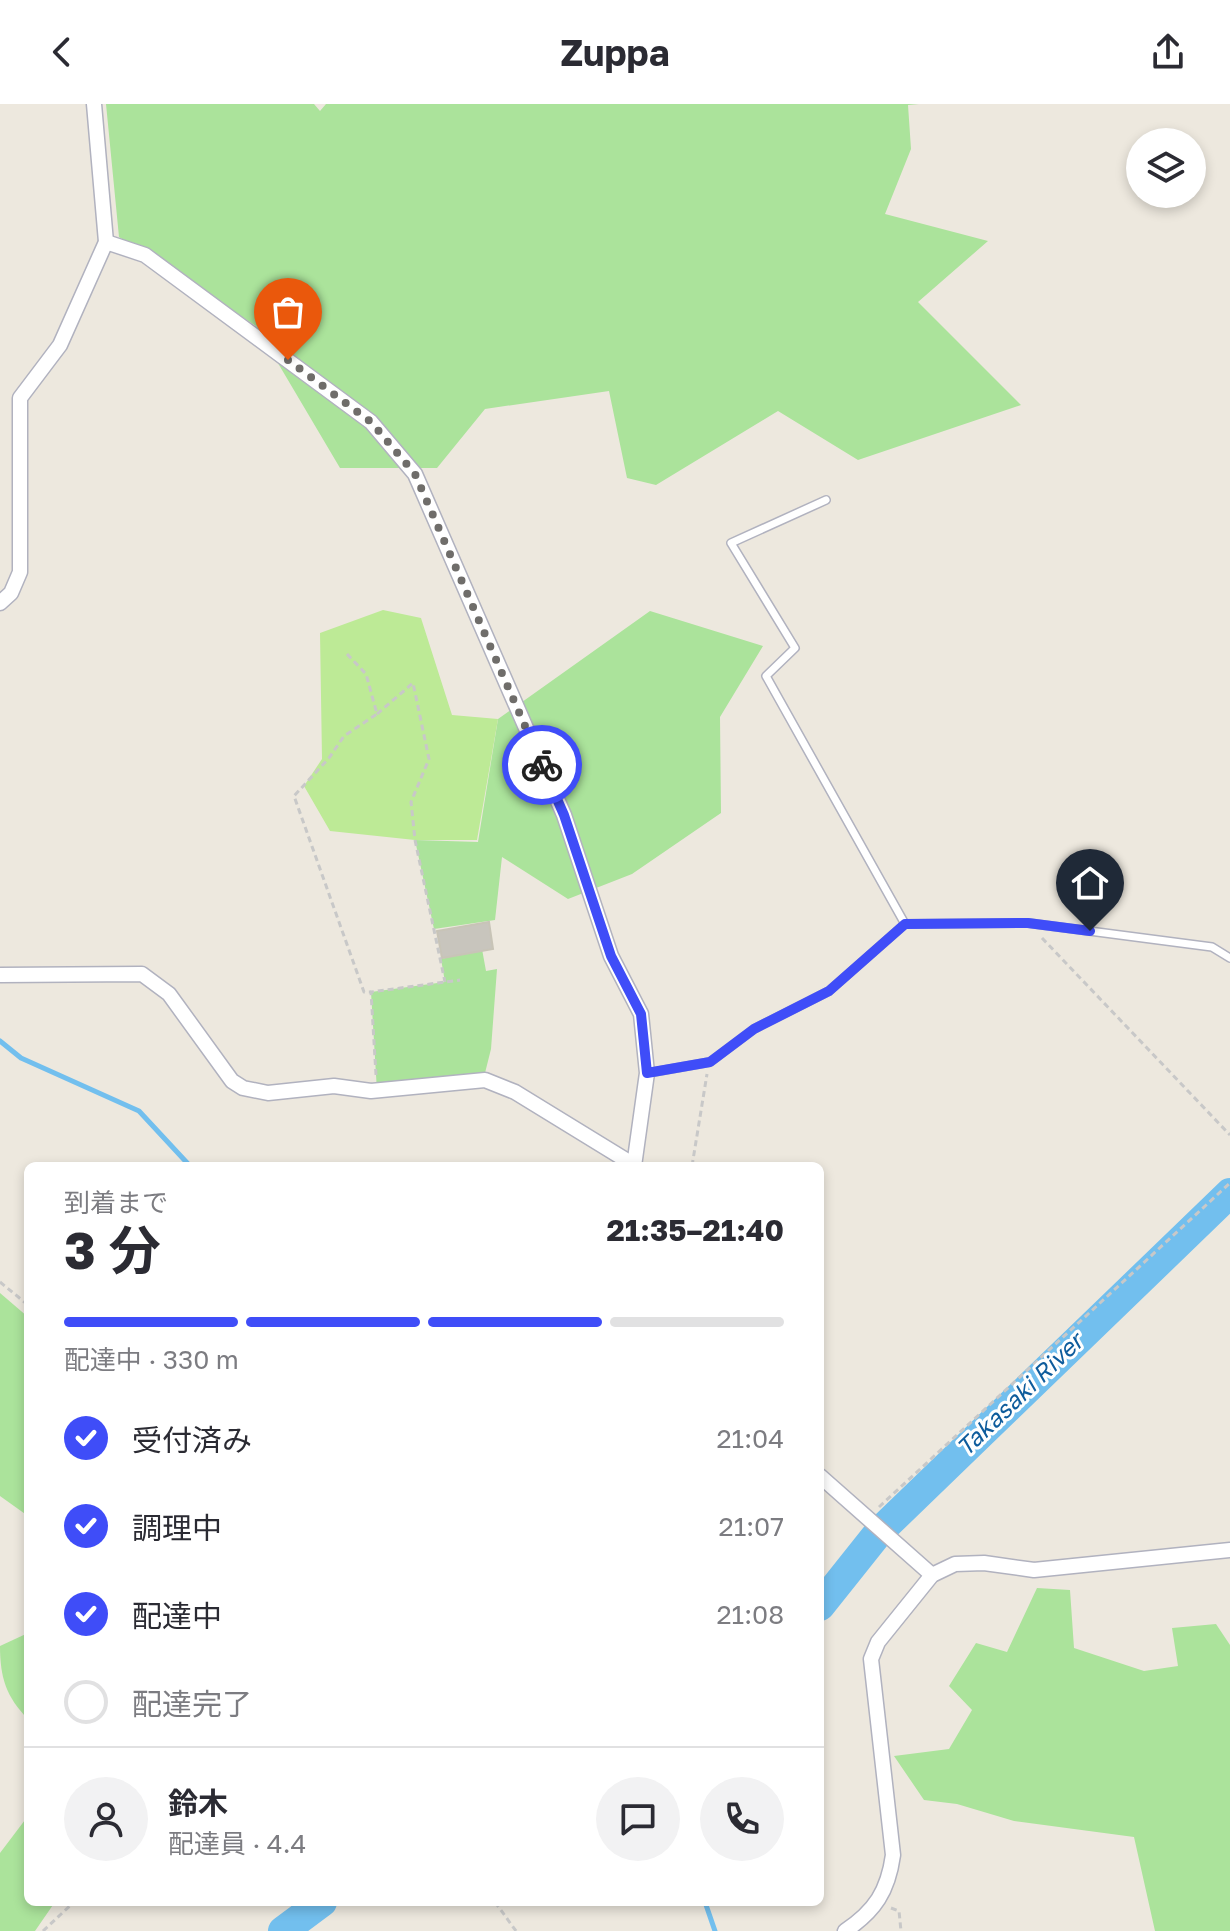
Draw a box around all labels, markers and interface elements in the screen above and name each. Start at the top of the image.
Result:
icon: back [40,30,84,74]
icon: share [1146,30,1190,74]
text: Zuppa [560,31,670,74]
map controls [1126,128,1206,208]
button: layers [1126,128,1206,208]
pin [254,278,322,360]
icon: bag [266,290,310,334]
courier [502,725,582,805]
icon: bike [520,743,564,787]
pin [1056,849,1124,931]
icon: home [1068,861,1112,905]
text: 到着まで [64,1187,168,1218]
text: 21:35–21:40 [607,1212,784,1248]
text: 3 分 [64,1218,161,1280]
water label: Takasaki River [950,1324,1091,1461]
text: 配達中 · 330 m [64,1344,239,1375]
icon: check [64,1416,108,1460]
text: 受付済み [132,1422,252,1458]
text: 21:04 [717,1423,784,1454]
icon: check [64,1504,108,1548]
text: 調理中 [132,1510,222,1546]
text: 21:07 [719,1511,784,1542]
icon: check [64,1592,108,1636]
text: 配達中 [132,1598,222,1634]
text: 21:08 [717,1599,784,1630]
text: 配達完了 [132,1686,252,1722]
button: person [64,1777,148,1861]
button: chat [596,1777,680,1861]
button: phone [700,1777,784,1861]
text: 鈴木 [168,1785,228,1821]
text: 配達員 · 4.4 [168,1828,306,1859]

